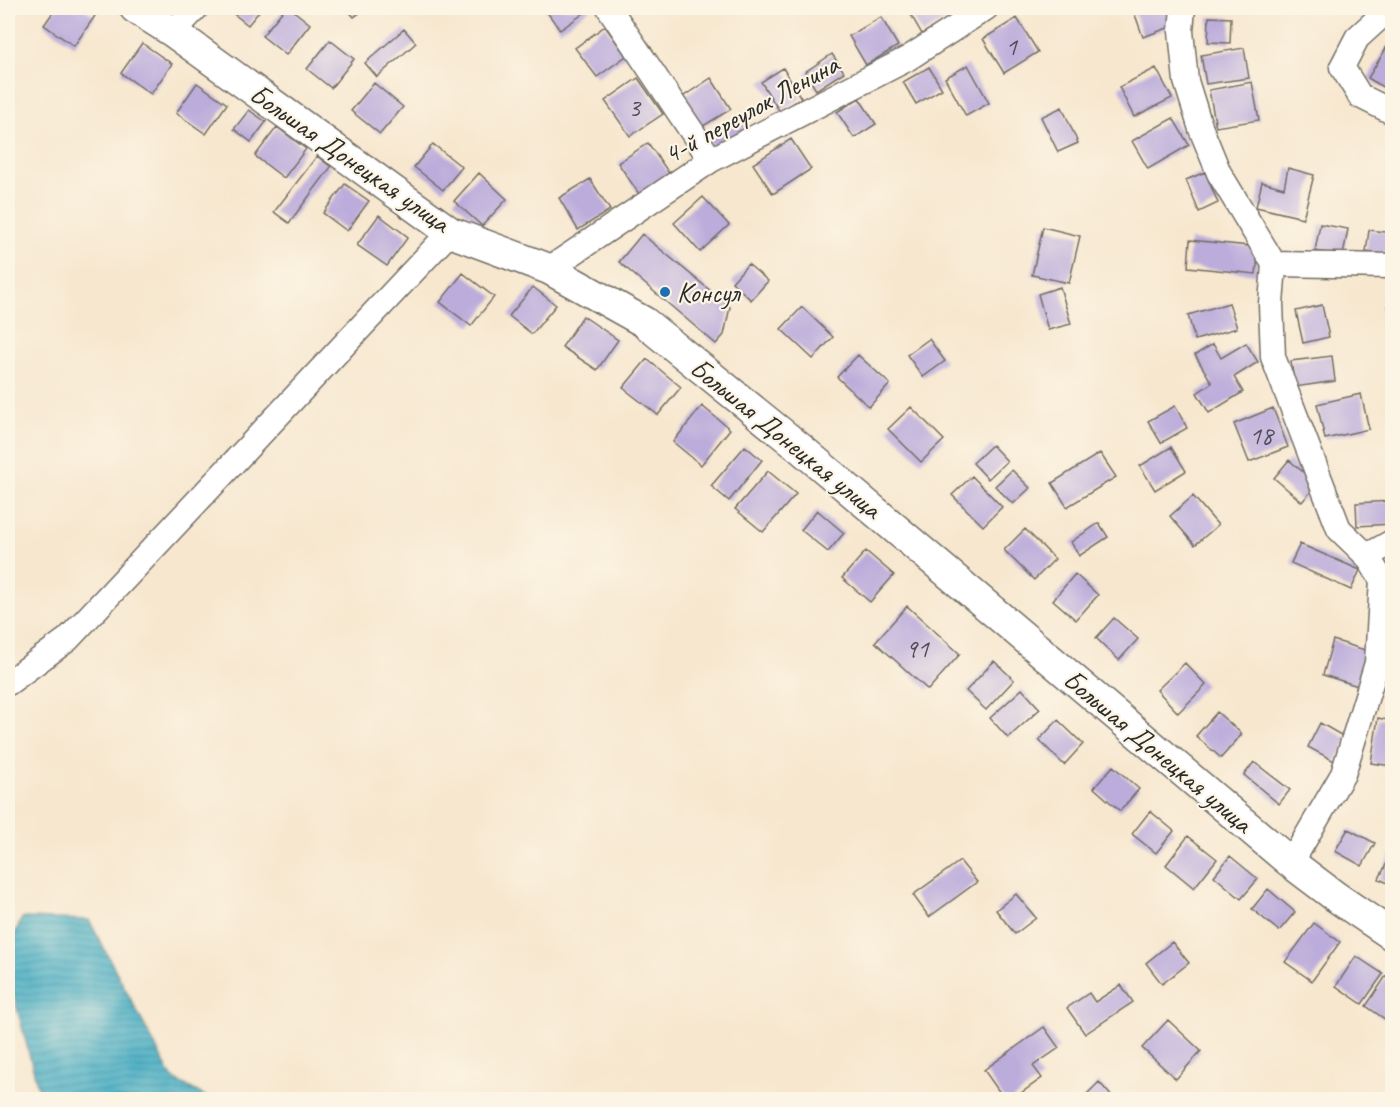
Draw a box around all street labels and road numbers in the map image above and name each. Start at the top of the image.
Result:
street label: 4-й переулок Ленина [657,46,846,172]
street label: Большая Донецкая улица [243,76,458,241]
street label: Большая Донецкая улица [683,350,890,527]
street label: Большая Донецкая улица [1056,662,1261,841]

